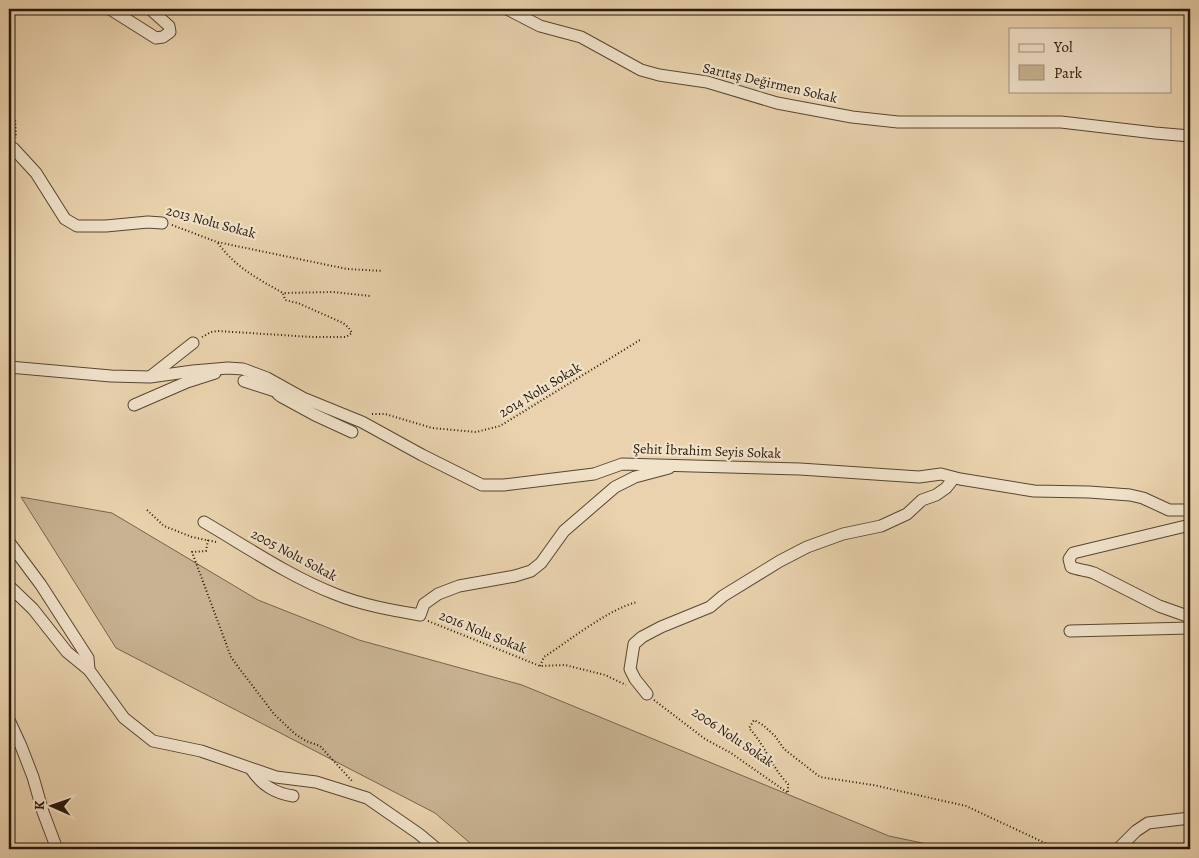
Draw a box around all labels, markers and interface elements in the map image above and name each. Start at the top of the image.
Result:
legend [1009,28,1172,92]
text: Yol [1053,37,1073,57]
street label: Sarıtaş Değirmen Sokak [701,58,839,108]
text: Park [1054,63,1083,83]
street label: 2013 Nolu Sokak [164,201,258,243]
street label: 2014 Nolu Sokak [495,358,585,422]
street label: Şehit İbrahim Seyis Sokak [633,439,781,463]
street label: 2005 Nolu Sokak [248,524,341,586]
street label: 2016 Nolu Sokak [436,606,530,658]
street label: 2006 Nolu Sokak [688,702,778,772]
north arrow [28,780,78,830]
text: K [30,800,49,810]

